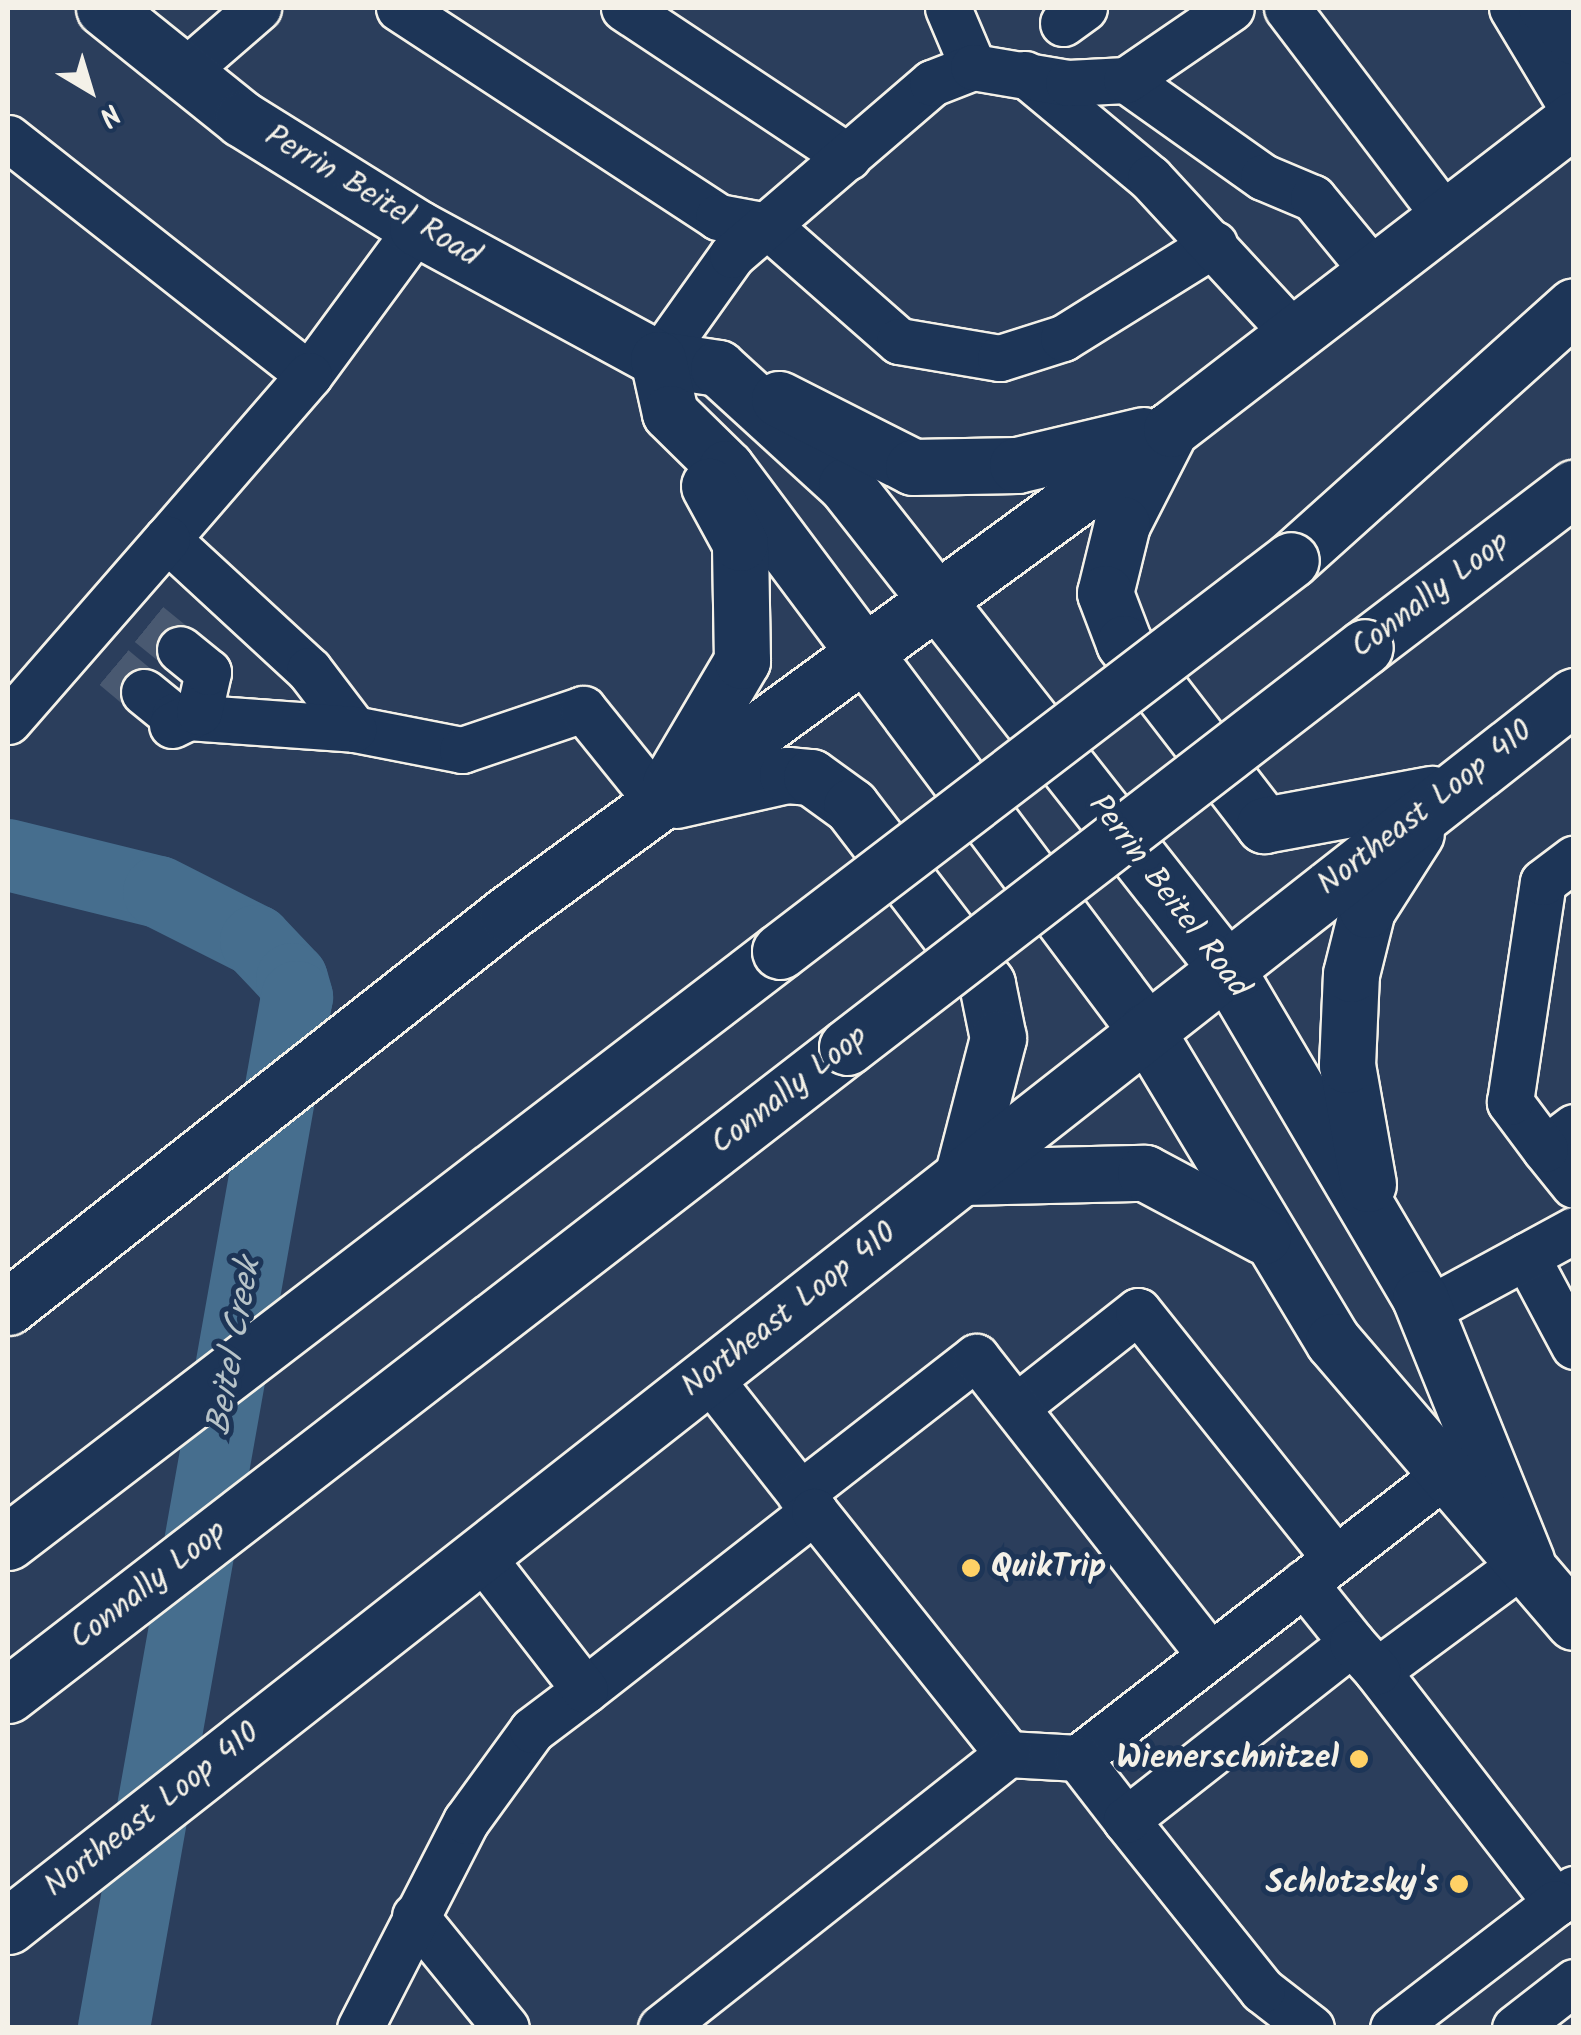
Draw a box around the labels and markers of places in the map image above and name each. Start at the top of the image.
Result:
place label: QuikTrip [991,1549,1106,1587]
marker: QuikTrip [960,1557,982,1579]
place label: Wienerschnitzel [1116,1740,1339,1778]
marker: Wienerschnitzel [1348,1748,1370,1770]
place label: Schlotzsky's [1265,1865,1439,1903]
marker: Schlotzsky's [1448,1873,1470,1895]

